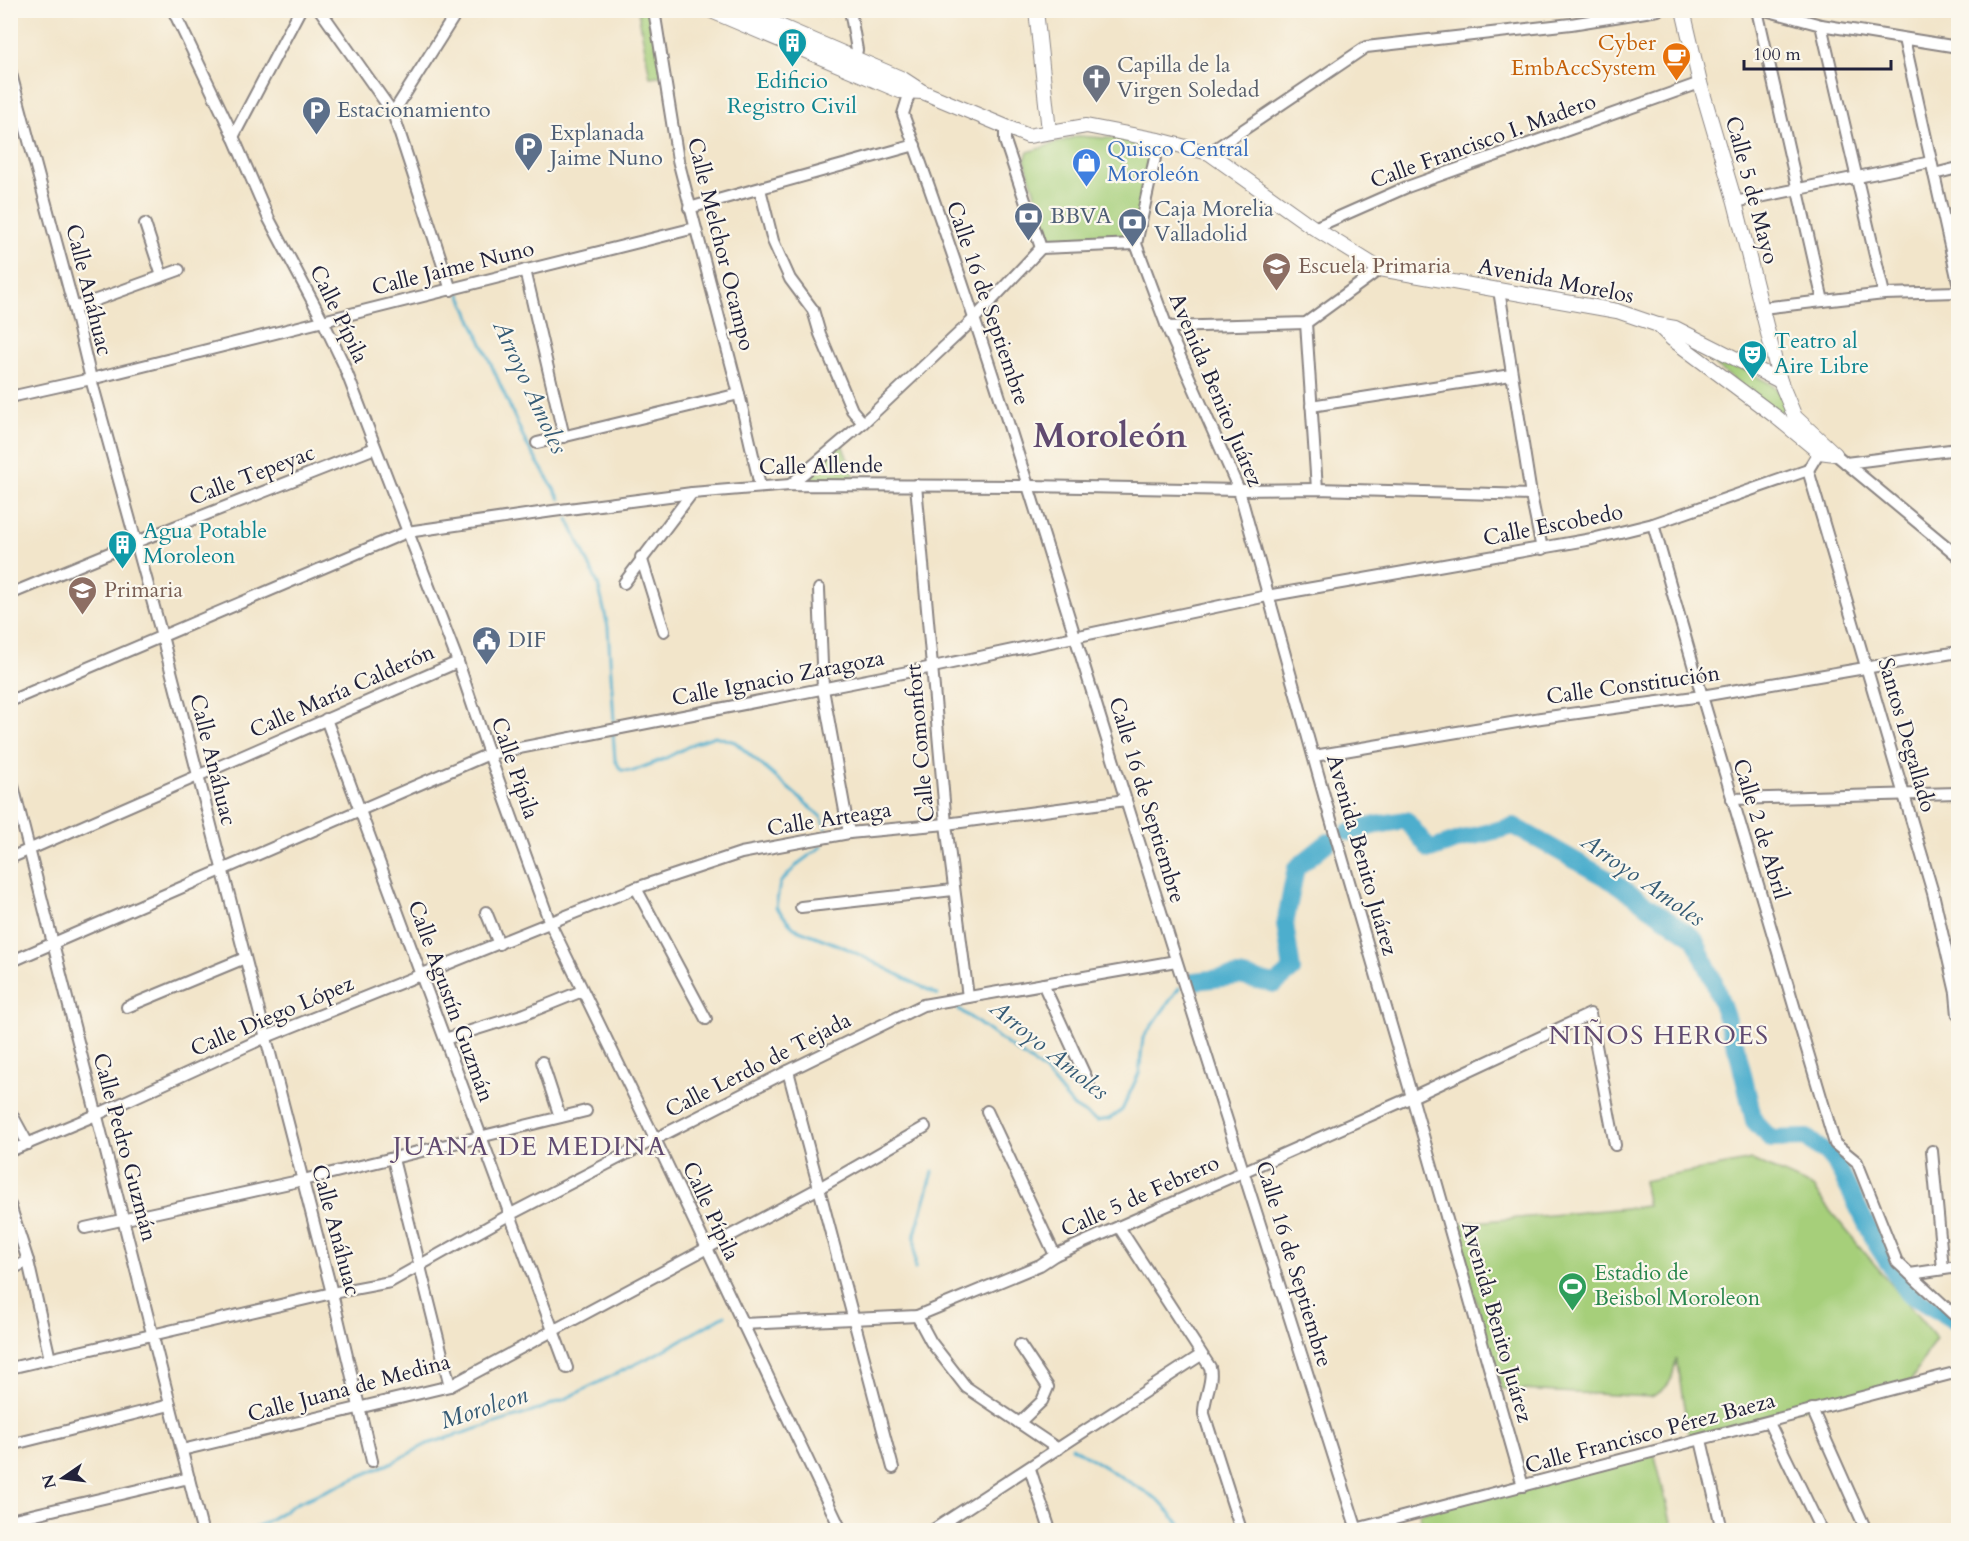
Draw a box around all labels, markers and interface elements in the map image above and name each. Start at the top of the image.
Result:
building icon: Edificio Registro Civil [776,26,808,68]
place label: Cyber EmbAccSystem [1511,28,1657,83]
scale bar [1744,33,1891,71]
cafe icon: Cyber EmbAccSystem [1661,40,1693,82]
text: 100 m [1753,42,1801,67]
place label: Capilla de la Virgen Soledad [1117,50,1260,105]
church icon: Capilla de la Virgen Soledad [1080,62,1112,104]
place label: Edificio Registro Civil [727,66,857,121]
street label: Calle Francisco I. Madero [1366,86,1600,196]
parking icon: Estacionamiento [300,94,332,136]
place label: Estacionamiento [337,95,491,125]
street label: Calle 5 de Mayo [1718,113,1786,267]
place label: Explanada Jaime Nuno [547,118,663,173]
parking icon: Explanada Jaime Nuno [513,130,545,172]
street label: Calle Melchor Ocampo [680,134,762,354]
place label: Quisco Central Moroleón [1107,134,1249,189]
shop icon: Quisco Central Moroleón [1070,146,1102,188]
place label: Caja Morelia Valladolid [1154,194,1274,249]
street label: Calle 16 de Septiembre [939,197,1037,409]
bank icon: BBVA [1013,200,1045,242]
place label: BBVA [1050,201,1112,231]
bank icon: Caja Morelia Valladolid [1117,206,1149,248]
street label: Calle Anáhuac [58,221,120,359]
street label: Calle Jaime Nuno [369,233,537,303]
school or university icon: Escuela Primaria [1261,250,1293,292]
place label: Escuela Primaria [1298,251,1452,281]
street label: Avenida Morelos [1476,251,1636,311]
street label: Calle Pípila [302,260,376,368]
street label: Avenida Benito Juárez [1162,288,1270,492]
water label: Arroyo Amoles [484,314,575,459]
place label: Teatro al Aire Libre [1774,326,1869,381]
theatre icon: Teatro al Aire Libre [1737,338,1769,380]
district label: Moroleón [1033,413,1187,459]
street label: Calle Tepeyac [185,437,319,513]
street label: Calle Allende [759,450,883,482]
street label: Calle Escobedo [1481,497,1626,553]
place label: Agua Potable Moroleon [143,516,267,571]
building icon: Agua Potable Moroleon [106,528,138,570]
school or university icon: Primaria [67,574,99,616]
place label: Primaria [104,575,184,605]
public building icon: DIF [471,624,503,666]
place label: DIF [508,625,546,655]
street label: Calle María Calderón [245,637,440,745]
street label: Calle Ignacio Zaragoza [669,643,887,713]
street label: Santos Degallado [1871,654,1943,816]
street label: Calle Constitución [1544,658,1722,712]
street label: Calle Comonfort [898,663,942,823]
street label: Calle Anáhuac [182,691,244,829]
street label: Calle 16 de Septiembre [1101,693,1193,907]
street label: Calle Pípila [484,713,547,823]
street label: Avenida Benito Juárez [1319,751,1405,959]
street label: Calle 2 de Abril [1725,755,1797,903]
street label: Calle Arteaga [765,794,894,844]
water label: Arroyo Amoles [1574,825,1712,935]
street label: Calle Agustín Guzmán [401,896,502,1106]
street label: Calle Diego López [186,968,358,1064]
water label: Arroyo Amoles [982,991,1115,1108]
street label: Calle Lerdo de Tejada [660,1005,857,1125]
district label: NIÑOS HEROES [1548,1018,1770,1053]
street label: Calle Pedro Guzmán [85,1049,165,1245]
district label: JUANA DE MEDINA [389,1129,667,1164]
street label: Calle 5 de Febrero [1056,1148,1224,1244]
street label: Calle Pípila [675,1157,747,1266]
street label: Calle 16 de Septiembre [1248,1157,1340,1371]
street label: Calle Anáhuac [304,1161,368,1299]
street label: Avenida Benito Juárez [1454,1218,1540,1426]
place label: Estadio de Beisbol Moroleon [1594,1258,1761,1313]
sports icon: Estadio de Beisbol Moroleon [1557,1270,1589,1312]
street label: Calle Juana de Medina [244,1346,454,1429]
water label: Moroleon [436,1378,532,1438]
street label: Calle Francisco Pérez Baeza [1522,1385,1779,1481]
north arrow [33,1448,93,1508]
text: N [37,1472,62,1491]

